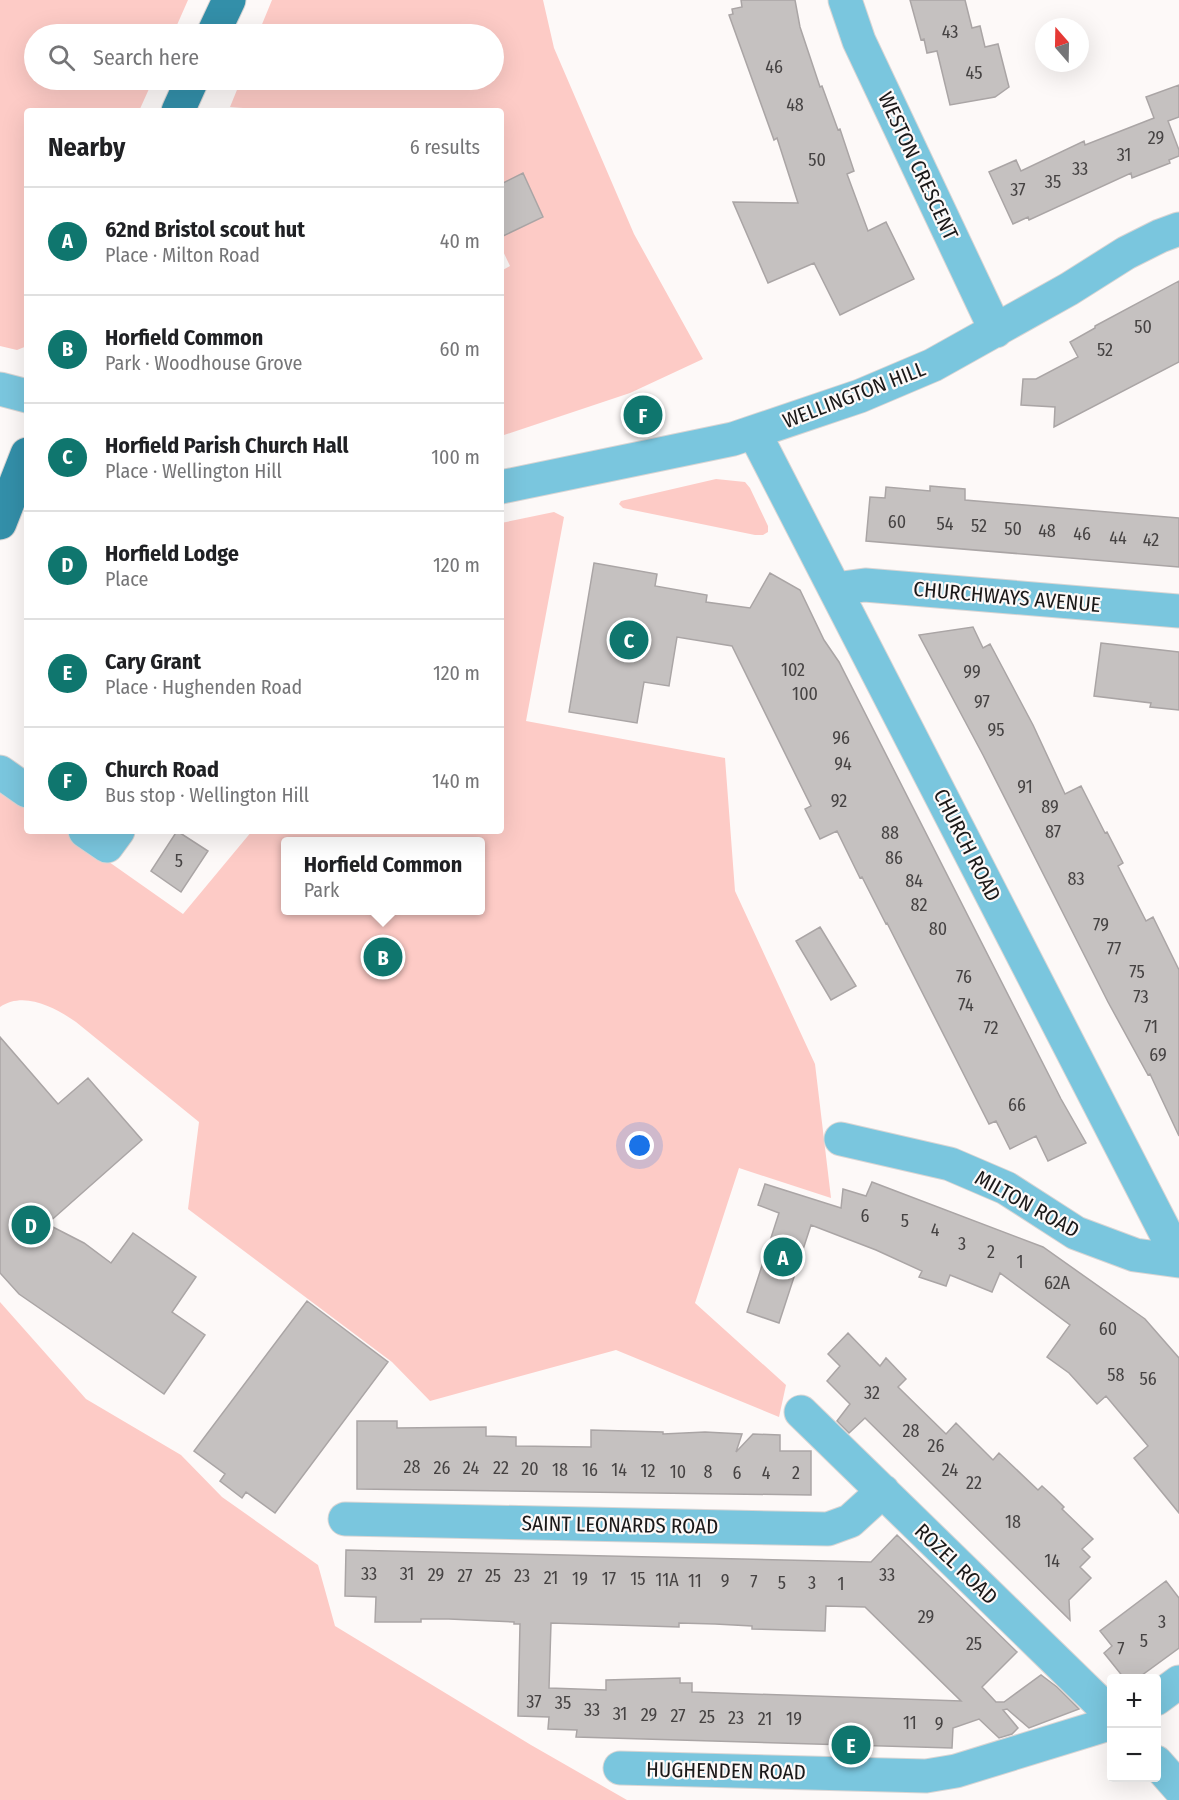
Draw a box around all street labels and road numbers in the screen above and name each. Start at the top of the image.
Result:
street label: WESTON CRESCENT [872,88,964,244]
street label: WELLINGTON HILL [779,356,930,434]
street label: CHURCHWAYS AVENUE [912,576,1102,618]
street label: CHURCH ROAD [928,784,1006,906]
street label: MILTON ROAD [970,1165,1084,1243]
street label: SAINT LEONARDS ROAD [521,1510,719,1540]
street label: ROZEL ROAD [909,1518,1003,1610]
street label: HUGHENDEN ROAD [646,1757,806,1785]

